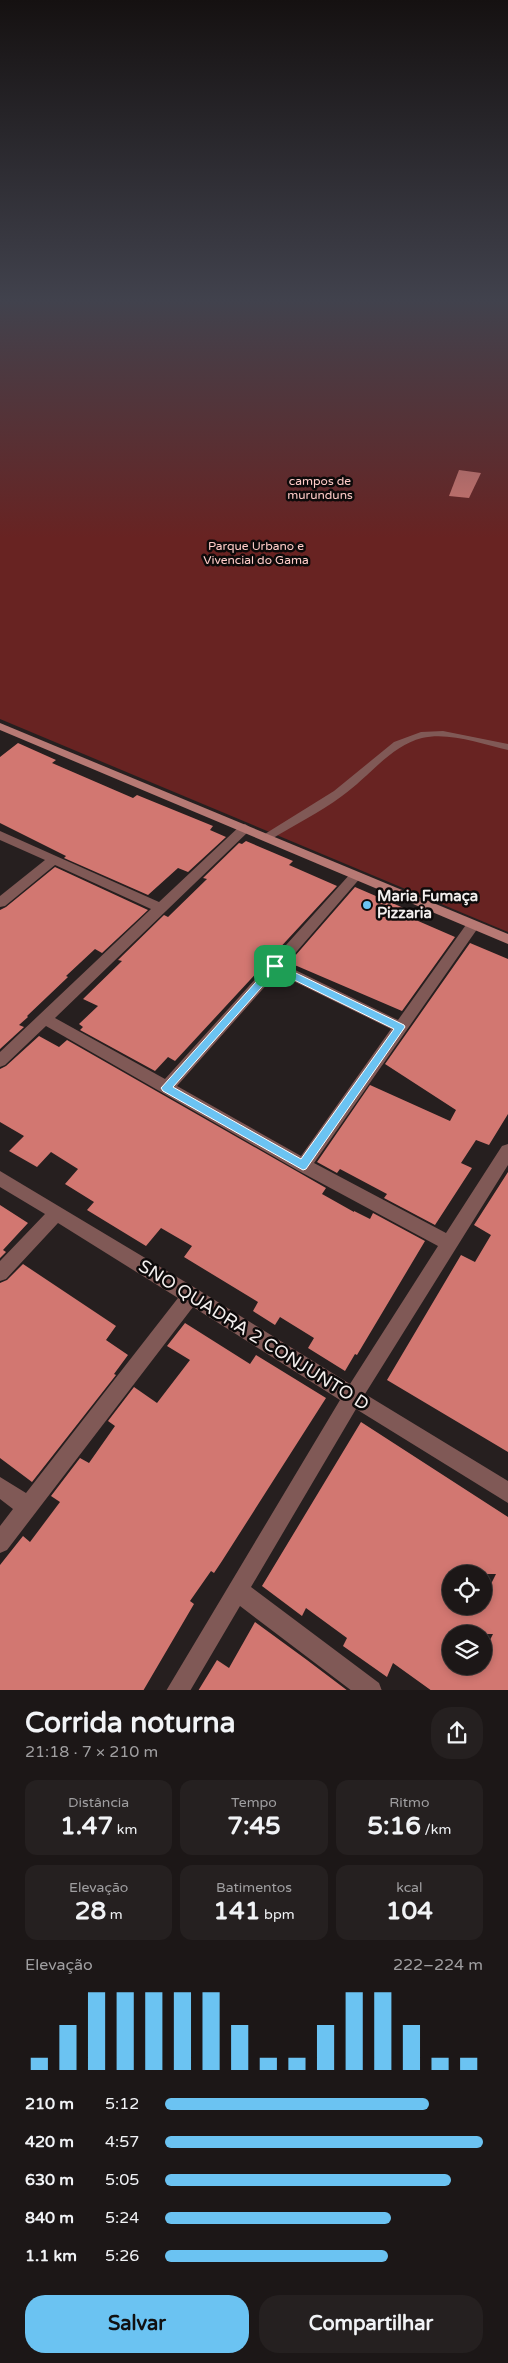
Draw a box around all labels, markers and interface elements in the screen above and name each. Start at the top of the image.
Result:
park label: campos de murunduns [287,474,353,502]
park label: Parque Urbano e Vivencial do Gama [203,539,309,567]
place label: Maria Fumaça Pizzaria [377,887,478,922]
marker: Maria Fumaça Pizzaria [361,899,373,911]
pin [254,945,296,987]
icon: arrive [261,952,289,980]
street label: SNO QUADRA 2 CONJUNTO D [135,1255,373,1415]
map controls [442,1565,492,1675]
button: locate [442,1565,492,1615]
button: layers [442,1625,492,1675]
text: Corrida noturna [25,1706,235,1740]
button: share [431,1707,483,1759]
text: 21:18 · 7 × 210 m [25,1742,158,1762]
text: Distância [68,1794,129,1811]
text: Tempo [231,1794,277,1811]
text: Ritmo [389,1794,429,1811]
text: 1.47 [60,1811,113,1841]
text: 7:45 [227,1811,281,1841]
text: 5:16 [367,1811,421,1841]
text: km [113,1821,137,1838]
text: /km [421,1821,451,1838]
text: Elevação [69,1879,128,1896]
text: Batimentos [216,1879,292,1896]
text: kcal [396,1879,422,1896]
text: 28 [75,1896,106,1926]
text: 141 [213,1896,260,1926]
text: 104 [386,1896,433,1926]
text: m [106,1906,123,1923]
text: bpm [260,1906,295,1923]
text: Elevação [25,1955,93,1975]
text: 222–224 m [393,1955,483,1975]
text: 210 m [25,2094,74,2114]
text: 5:12 [105,2094,139,2114]
text: 420 m [25,2132,74,2152]
text: 4:57 [105,2132,139,2152]
text: 630 m [25,2170,74,2190]
text: 5:05 [105,2170,139,2190]
text: 840 m [25,2208,74,2228]
text: 5:24 [105,2208,139,2228]
text: 1.1 km [25,2246,77,2266]
text: 5:26 [105,2246,139,2266]
button: Salvar [25,2295,249,2353]
button: Compartilhar [259,2295,483,2353]

